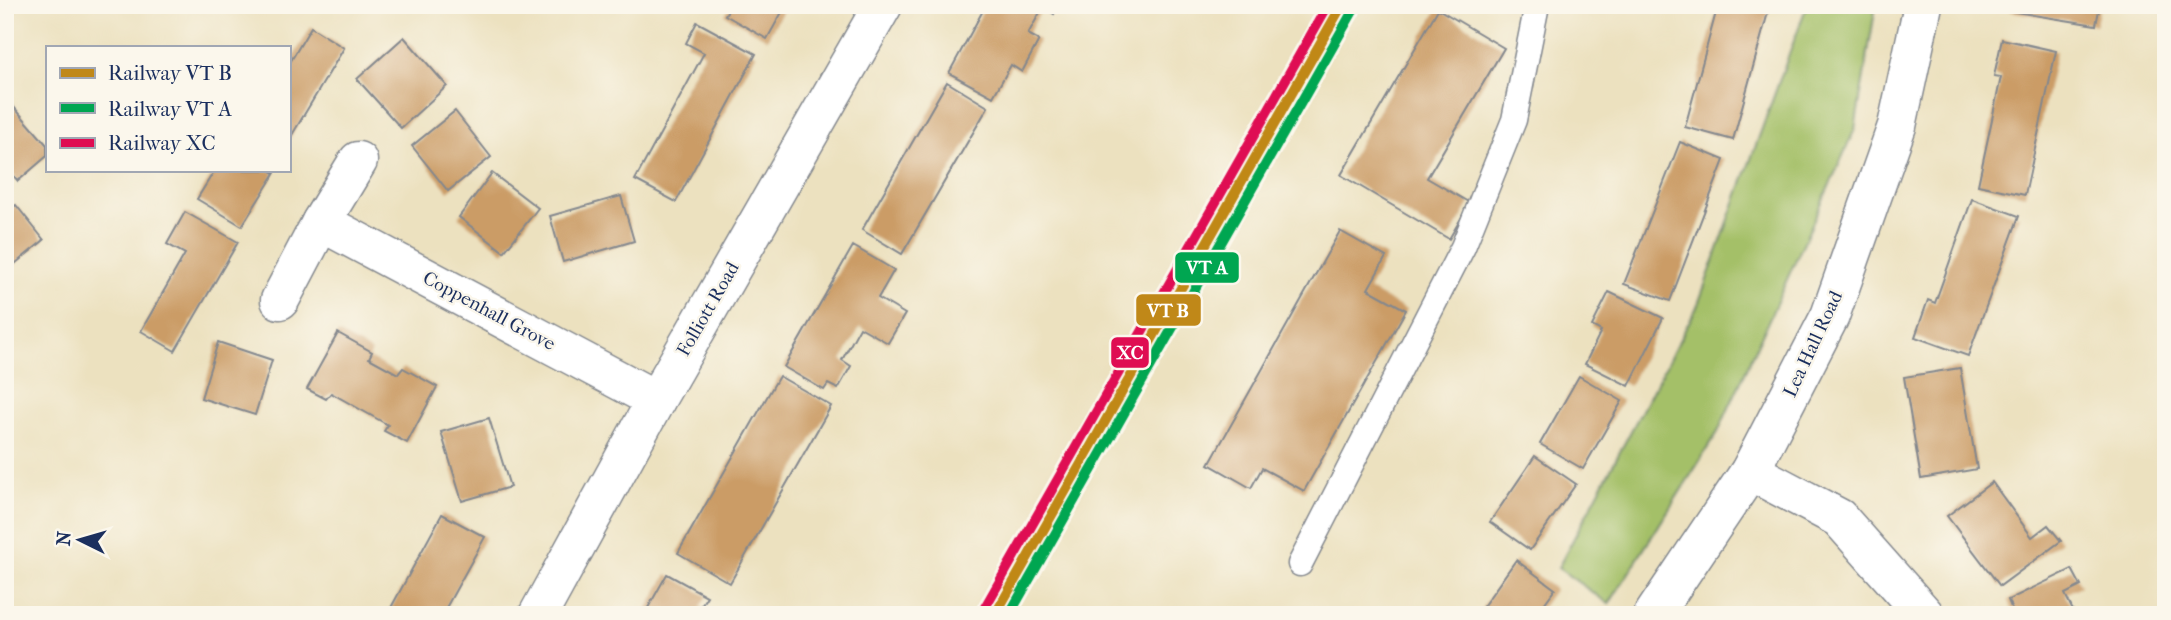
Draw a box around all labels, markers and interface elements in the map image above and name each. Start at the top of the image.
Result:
legend [46,46,290,172]
text: Railway VT B [108,61,232,85]
text: Railway VT A [108,97,232,121]
text: Railway XC [108,131,216,155]
line badge: VT A [1174,251,1240,284]
street label: Folliott Road [672,257,744,360]
text: VT A [1185,257,1229,279]
street label: Coppenhall Grove [419,267,559,355]
street label: Lea Hall Road [1779,287,1847,401]
line badge: VT B [1135,293,1202,327]
text: VT B [1146,300,1189,322]
line badge: XC [1110,336,1150,369]
text: XC [1115,342,1144,364]
north arrow [46,504,116,574]
text: N [52,530,76,547]

